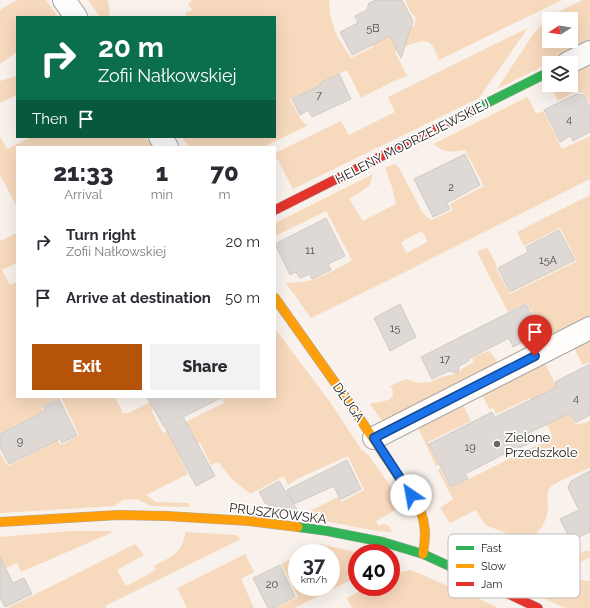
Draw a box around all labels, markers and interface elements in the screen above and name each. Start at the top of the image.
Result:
north arrow [542,12,578,48]
map controls [542,12,578,92]
house number: 5B [366,22,380,35]
text: 20 m [98,31,164,64]
icon: right [32,32,84,84]
button: layers [542,56,578,92]
text: Zofii Nałkowskiej [98,65,237,86]
house number: 7 [316,89,322,102]
street label: HELENY MODRZEJEWSKIEJ [333,96,492,187]
icon: arrive [75,108,97,130]
text: Then [32,110,67,128]
house number: 4 [566,113,572,126]
text: 21:33 [53,158,113,187]
text: 1 [156,158,168,187]
text: 70 [210,158,239,187]
house number: 2 [448,181,454,194]
text: Arrival [64,187,102,202]
text: min [151,187,173,202]
text: m [219,187,230,202]
text: Turn right [66,226,136,244]
icon: right [32,231,54,253]
text: 20 m [225,233,260,251]
text: Zofii Nałkowskiej [66,244,166,259]
house number: 11 [305,244,315,257]
house number: 15A [539,254,558,267]
icon: arrive [32,287,54,309]
text: Arrive at destination [66,289,211,307]
text: 50 m [225,289,260,307]
pin [518,315,552,356]
icon: arrive [524,321,546,343]
house number: 15 [390,322,400,335]
button: Exit [32,344,142,390]
button: Share [150,344,260,390]
house number: 17 [440,353,450,366]
street label: DŁUGA [330,380,368,425]
house number: 4 [573,392,579,405]
place label: Zielone Przedszkole [505,430,578,460]
house number: 9 [17,435,23,448]
marker: Zielone Przedszkole [492,439,502,449]
house number: 19 [464,441,476,454]
position arrow [390,474,432,516]
street label: PRUSZKOWSKA [228,500,328,527]
legend [448,534,580,598]
text: Fast [481,542,502,555]
speed limit sign: 40 [348,544,400,596]
text: 37 [303,553,325,577]
text: Slow [481,560,506,573]
text: km/h [301,574,327,585]
house number: 20 [266,578,278,591]
text: Jam [481,578,502,591]

